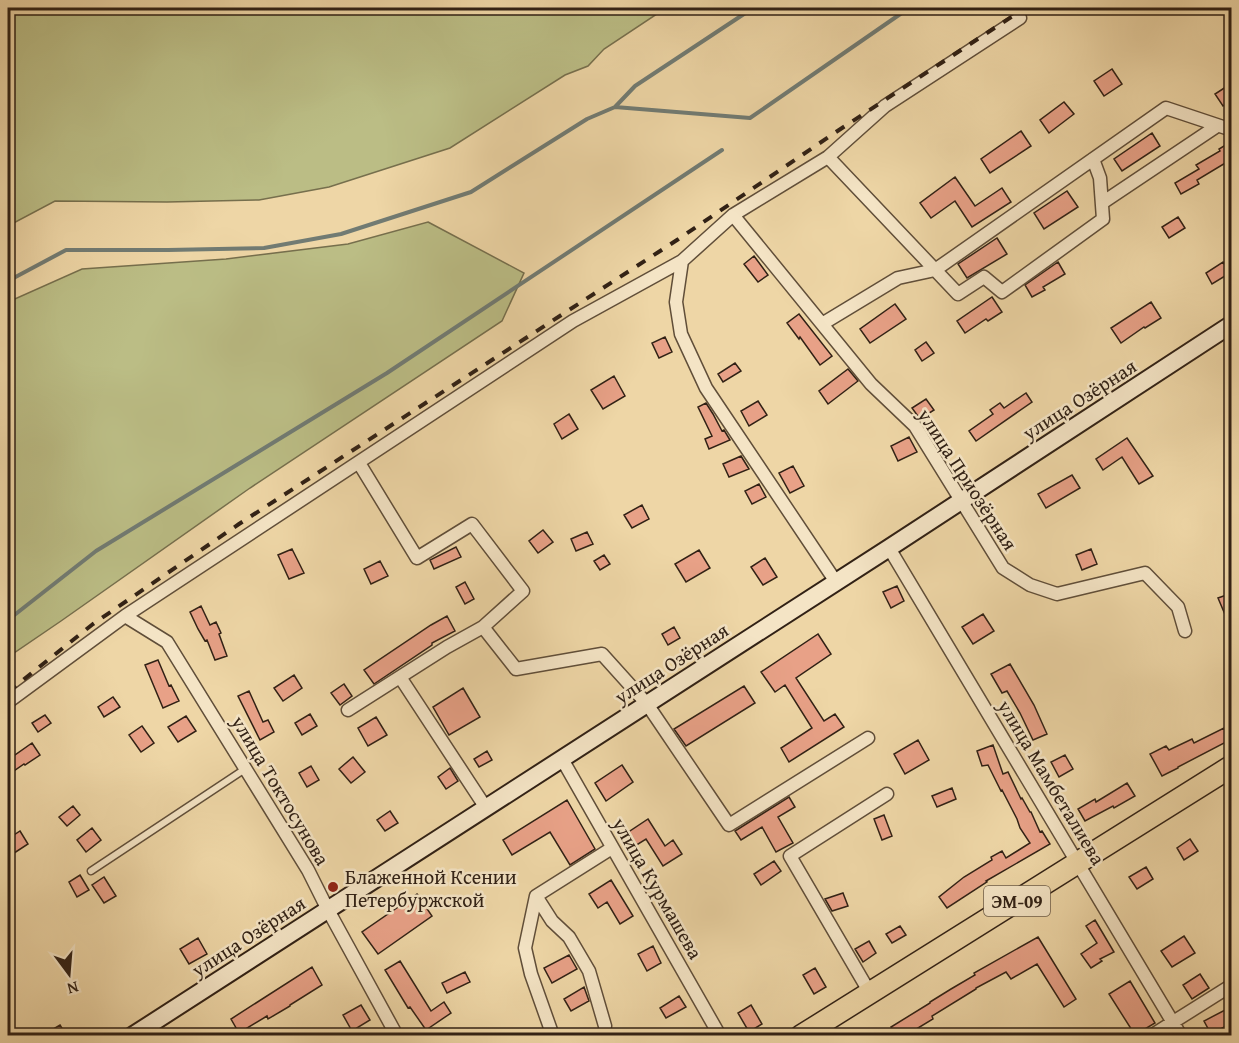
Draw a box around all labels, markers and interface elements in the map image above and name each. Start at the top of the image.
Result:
street label: улица Озёрная [1015,351,1142,447]
street label: улица Приозёрная [911,401,1025,556]
street label: улица Озёрная [607,615,734,711]
street label: улица Мамбеталиева [991,693,1113,871]
street label: улица Токтосунова [224,709,338,871]
street label: улица Курмашева [605,811,711,965]
place label: Блаженной Ксении Петербуржской [345,862,517,914]
marker: Блаженной Ксении Петербуржской [326,880,340,894]
road number: ЭМ-09 [984,886,1050,916]
street label: улица Озёрная [184,888,311,984]
north arrow [39,944,99,1004]
text: N [64,975,82,1002]

